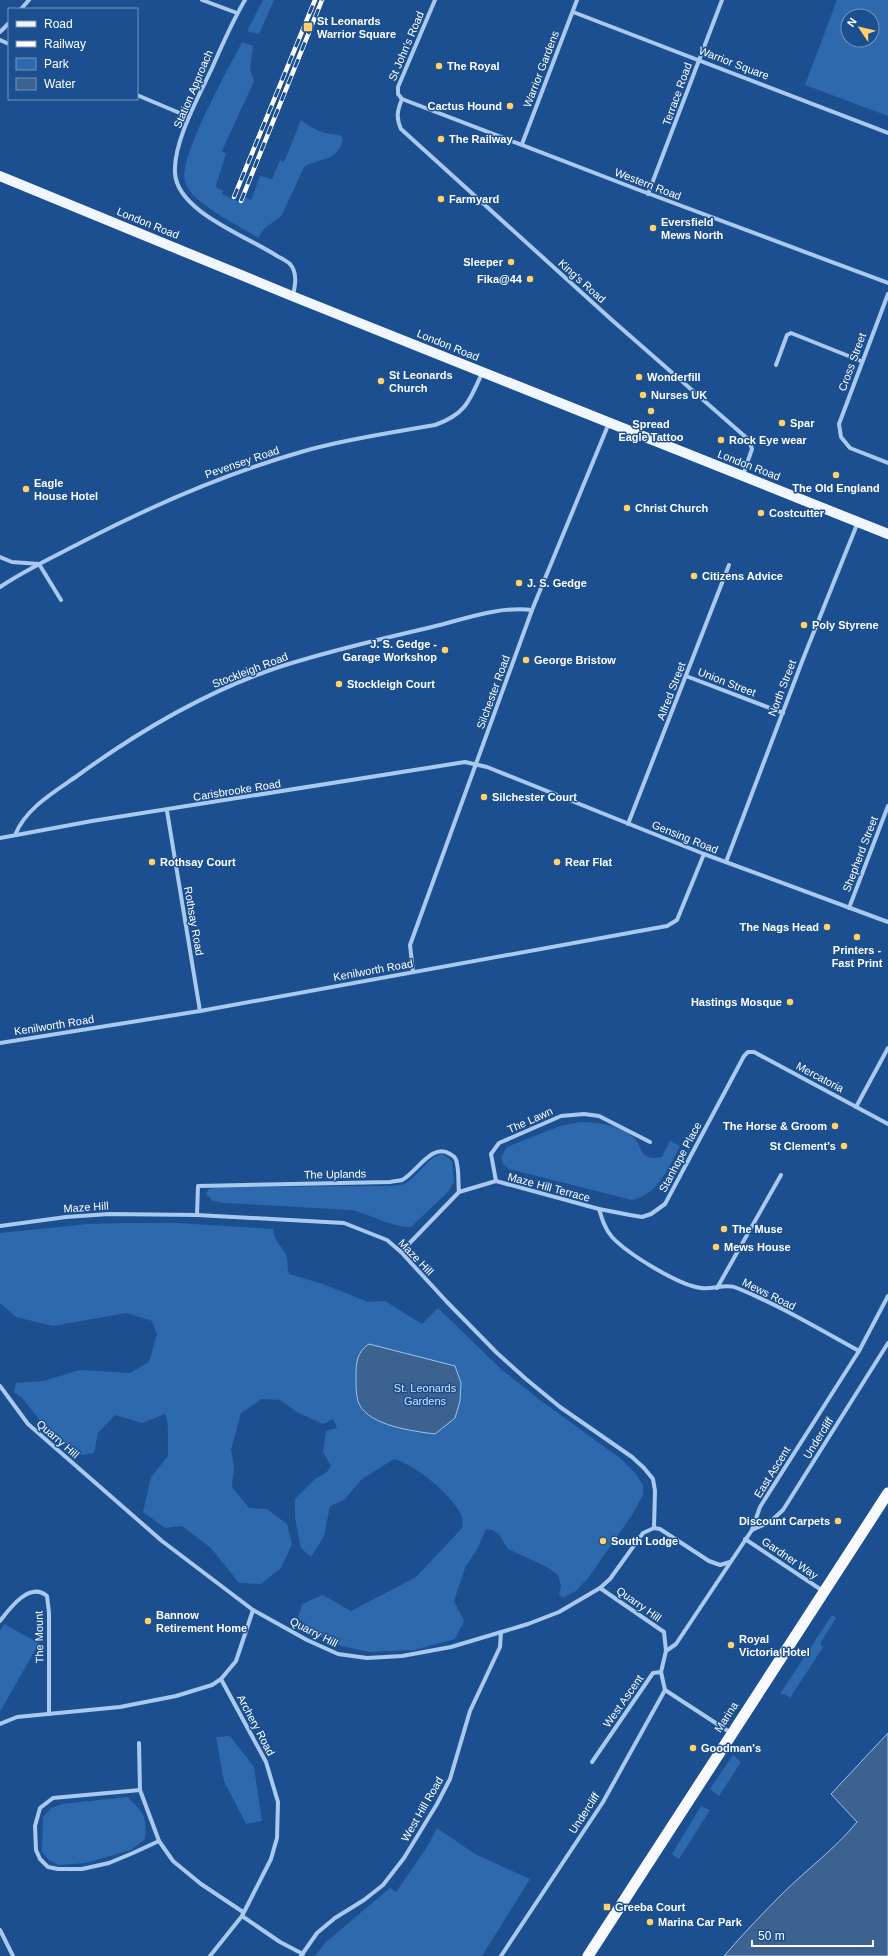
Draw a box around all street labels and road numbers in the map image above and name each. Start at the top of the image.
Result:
street label: St John's Road [386,9,426,83]
street label: Warrior Gardens [521,29,561,109]
street label: Warrior Square [697,44,771,82]
street label: Station Approach [171,48,215,130]
street label: Terrace Road [660,61,694,127]
street label: Western Road [613,166,683,202]
street label: London Road [115,205,181,241]
street label: King's Road [556,257,608,305]
street label: London Road [415,327,481,363]
street label: Cross Street [836,331,868,393]
street label: Pevensey Road [203,444,281,480]
street label: London Road [716,448,782,482]
street label: Stockleigh Road [210,650,290,690]
street label: Silchester Road [474,653,512,731]
street label: North Street [766,658,798,718]
street label: Alfred Street [654,660,688,722]
street label: Union Street [696,665,758,699]
street label: Carisbrooke Road [192,777,282,803]
street label: Shepherd Street [840,814,880,894]
street label: Gensing Road [650,818,720,856]
street label: Rothsay Road [182,886,206,956]
street label: Kenilworth Road [332,957,414,983]
street label: Kenilworth Road [13,1013,95,1037]
street label: Mercatoria [794,1060,847,1095]
street label: The Lawn [505,1105,555,1135]
street label: Stanhope Place [656,1120,704,1194]
street label: The Uplands [304,1167,367,1181]
street label: Maze Hill Terrace [507,1170,591,1204]
street label: Maze Hill [63,1199,109,1215]
street label: Maze Hill [396,1237,436,1277]
street label: Mews Road [740,1276,798,1312]
street label: Undercliff [801,1414,836,1461]
street label: Quarry Hill [34,1417,82,1461]
street label: East Ascent [752,1444,792,1500]
street label: Gardner Way [760,1535,821,1581]
street label: Quarry Hill [614,1584,664,1624]
street label: The Mount [33,1611,45,1663]
street label: Quarry Hill [288,1615,340,1649]
street label: West Ascent [601,1673,645,1729]
street label: Archery Road [235,1692,277,1758]
street label: Marina [712,1699,741,1734]
street label: West Hill Road [399,1775,445,1843]
street label: Undercliff [566,1790,602,1836]

